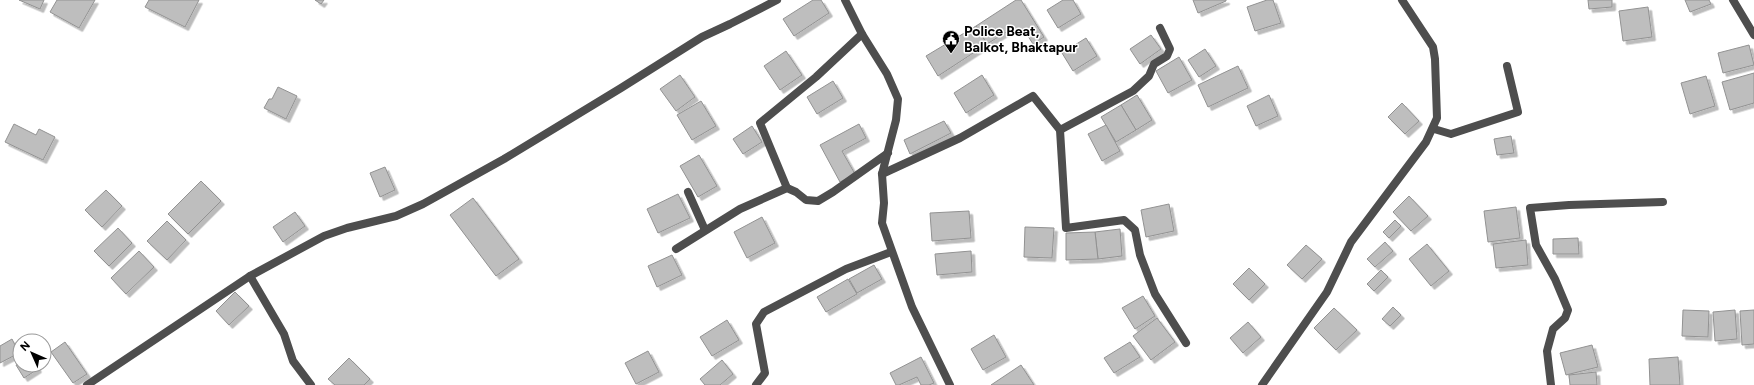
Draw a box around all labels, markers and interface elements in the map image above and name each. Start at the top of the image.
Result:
place label: Police Beat, Balkot, Bhaktapur [964,23,1078,56]
public building icon: Police Beat, Balkot, Bhaktapur [941,29,961,54]
north arrow [12,333,52,373]
text: N [18,339,33,354]

